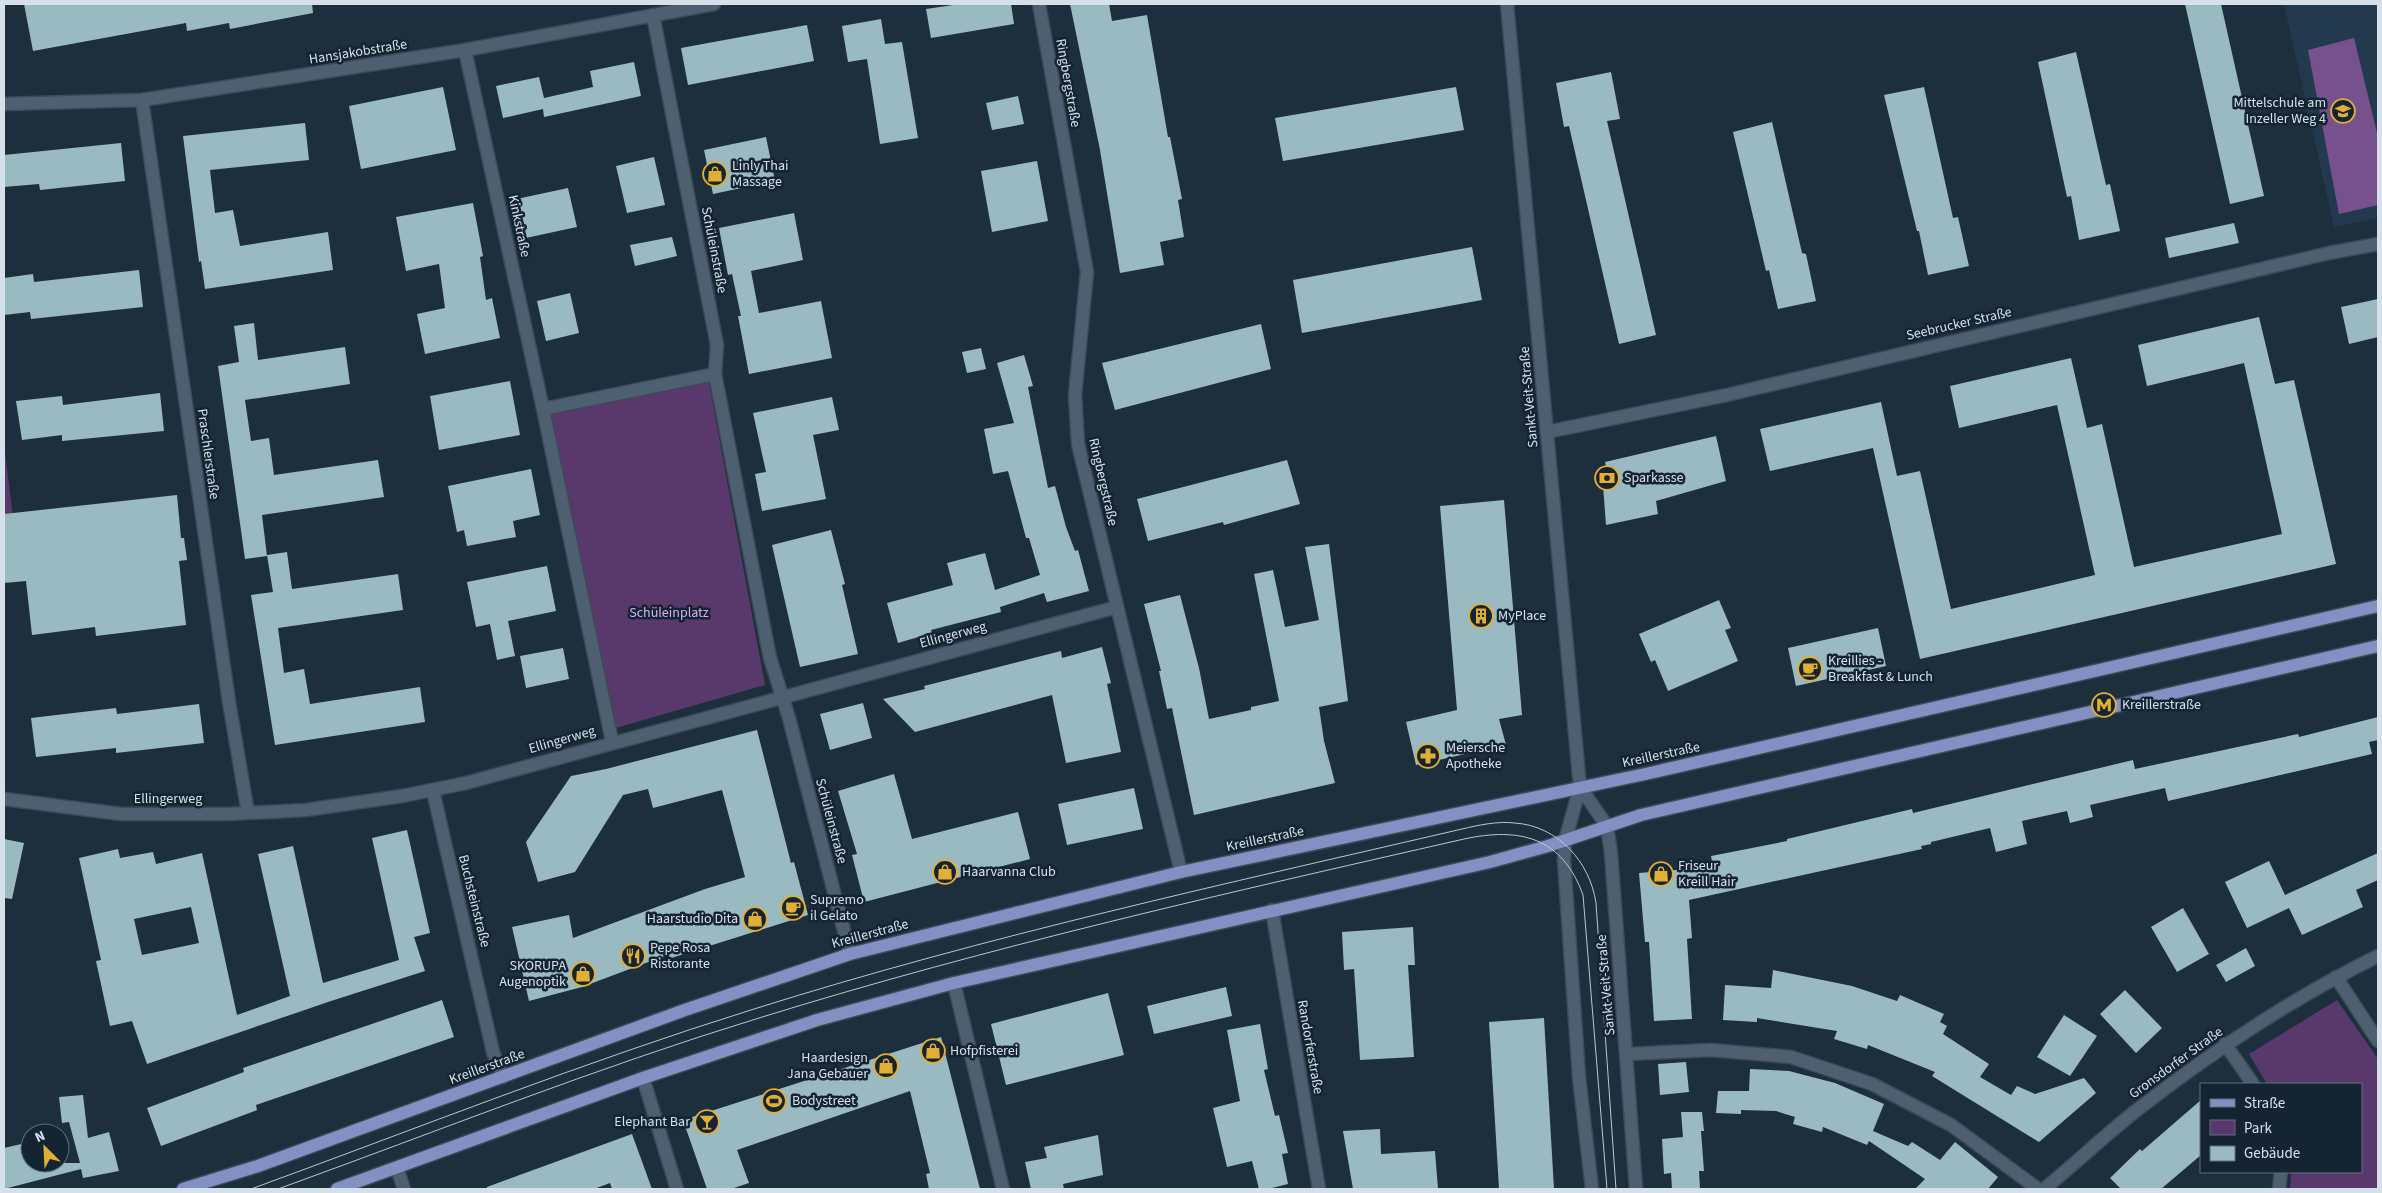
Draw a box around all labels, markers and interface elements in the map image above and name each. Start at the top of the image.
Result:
street label: Hansjakobstraße [307,34,409,70]
street label: Ringbergstraße [1050,37,1086,129]
place label: Mittelschule am Inzeller Weg 4 [2233,93,2326,129]
school or university icon: Mittelschule am Inzeller Weg 4 [2330,98,2356,124]
place label: Linly Thai Massage [732,156,788,192]
shop icon: Linly Thai Massage [702,161,728,187]
street label: Kinkstraße [503,193,535,259]
street label: Schüleinstraße [696,205,732,295]
street label: Seebrucker Straße [1904,302,2014,346]
street label: Sankt-Veit-Straße [1515,345,1543,448]
street label: Praschlerstraße [192,407,224,501]
street label: Ringbergstraße [1083,436,1123,528]
bank icon: Sparkasse [1594,465,1620,491]
place label: Sparkasse [1624,468,1684,488]
park label: Schüleinplatz [629,603,709,623]
building icon: MyPlace [1468,603,1494,629]
place label: MyPlace [1498,606,1546,626]
street label: Ellingerweg [917,616,989,654]
place label: Kreillies - Breakfast & Lunch [1828,651,1933,687]
cafe icon: Kreillies - Breakfast & Lunch [1797,656,1823,682]
metro station icon: Kreillerstraße [2091,692,2117,718]
place label: Kreillerstraße [2122,695,2201,715]
street label: Ellingerweg [526,721,598,759]
street label: Kreillerstraße [1620,737,1702,773]
place label: Meiersche Apotheke [1446,738,1505,774]
pharmacy icon: Meiersche Apotheke [1415,743,1441,769]
street label: Schüleinstraße [810,776,852,866]
street label: Ellingerweg [134,789,202,809]
street label: Kreillerstraße [1224,821,1306,857]
street label: Buchsteinstraße [453,853,495,950]
place label: Friseur Kreill Hair [1678,856,1736,892]
shop icon: Haarvanna Club [932,859,958,885]
shop icon: Friseur Kreill Hair [1648,861,1674,887]
place label: Haarvanna Club [962,862,1056,882]
place label: Supremo il Gelato [810,890,864,926]
cafe icon: Supremo il Gelato [780,895,806,921]
shop icon: Haarstudio Dita [742,906,768,932]
place label: Haarstudio Dita [647,909,738,929]
street label: Kreillerstraße [829,914,911,954]
street label: Sankt-Veit-Straße [1592,933,1620,1036]
place label: Pepe Rosa Ristorante [650,938,710,974]
restaurant icon: Pepe Rosa Ristorante [620,943,646,969]
place label: SKORUPA Augenoptik [499,956,566,992]
shop icon: SKORUPA Augenoptik [570,961,596,987]
street label: Randorferstraße [1292,998,1328,1096]
street label: Gronsdorfer Straße [2125,1022,2227,1104]
shop icon: Hofpfisterei [920,1038,946,1064]
place label: Hofpfisterei [950,1041,1018,1061]
street label: Kreillerstraße [446,1044,528,1090]
place label: Haardesign Jana Gebauer [787,1048,868,1084]
shop icon: Haardesign Jana Gebauer [873,1053,899,1079]
legend [2200,1083,2362,1173]
sports icon: Bodystreet [761,1088,787,1114]
place label: Bodystreet [792,1091,856,1111]
text: Straße [2244,1093,2285,1114]
bar icon: Elephant Bar [694,1109,720,1135]
place label: Elephant Bar [614,1112,690,1132]
text: Park [2244,1118,2273,1139]
north arrow [20,1123,70,1173]
text: N [32,1126,48,1148]
text: Gebäude [2244,1143,2300,1164]

